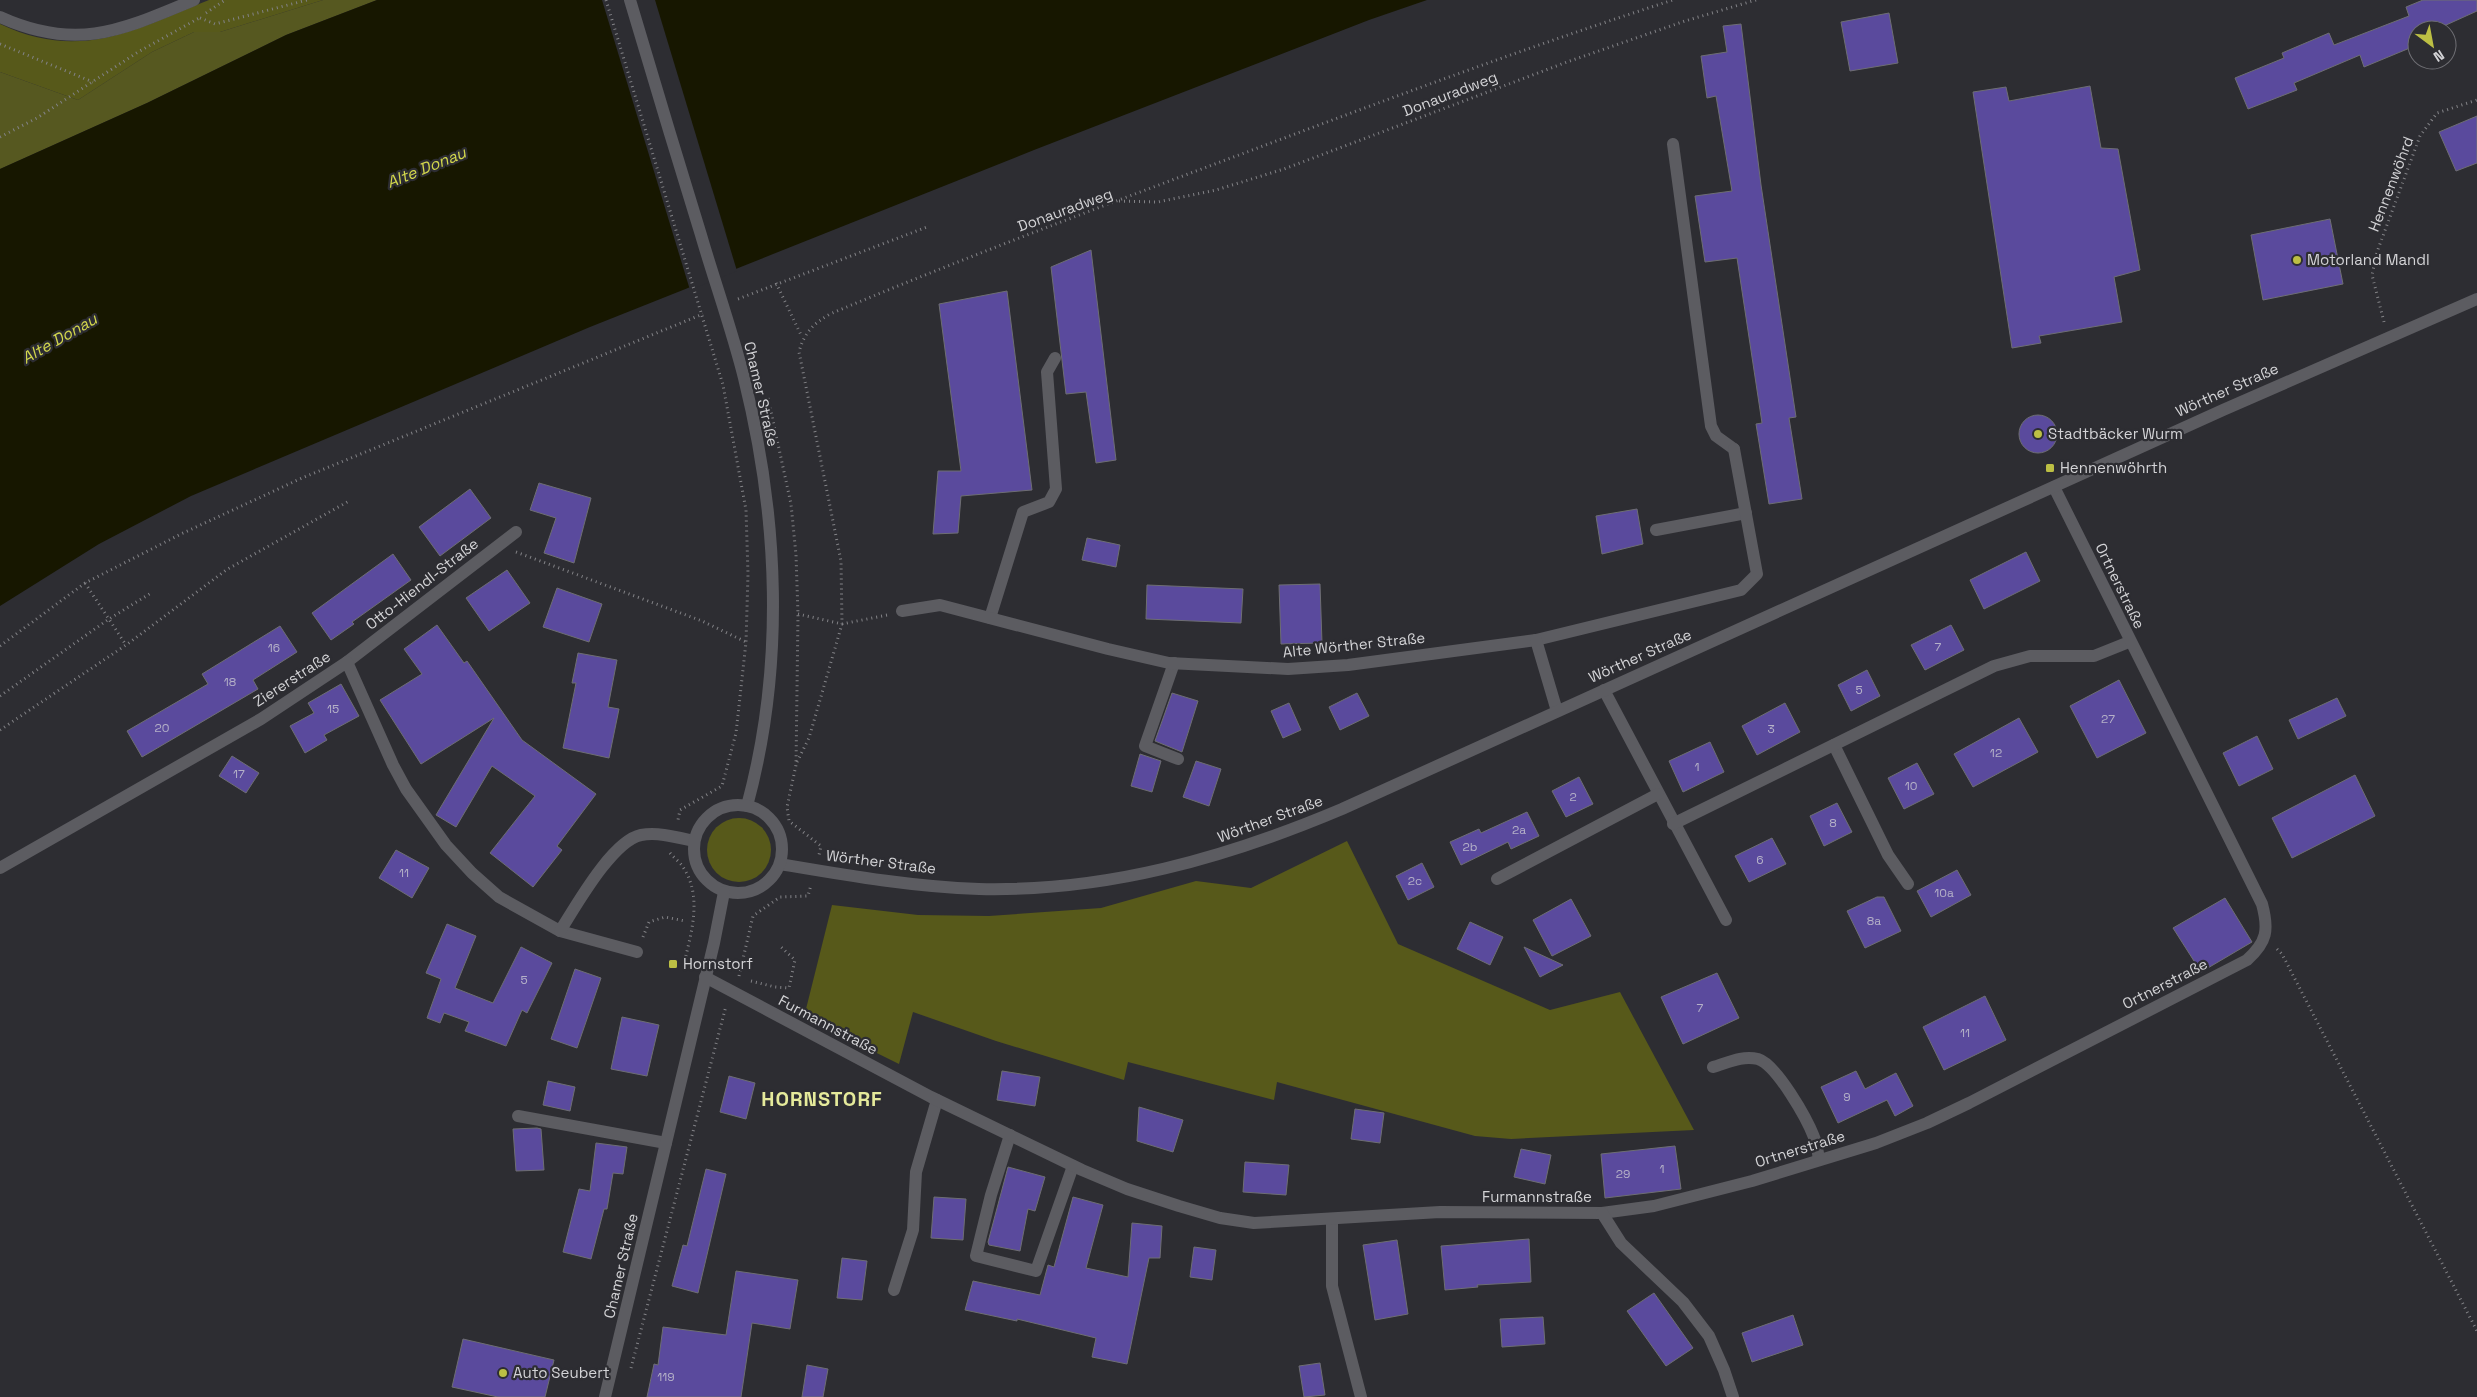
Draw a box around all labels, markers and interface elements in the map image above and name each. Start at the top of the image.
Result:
north arrow [2407,20,2457,70]
text: N [2430,46,2448,66]
street label: Donauradweg [1400,67,1500,120]
street label: Hennenwöhrd [2364,134,2417,234]
water label: Alte Donau [383,142,470,193]
street label: Donauradweg [1015,184,1115,236]
place label: Motorland Mandl [2307,250,2430,269]
marker: Motorland Mandl [2291,254,2303,266]
water label: Alte Donau [18,308,102,368]
street label: Chamer Straße [740,340,783,448]
street label: Wörther Straße [2172,358,2281,421]
place label: Stadtbäcker Wurm [2048,424,2183,443]
marker: Stadtbäcker Wurm [2032,428,2044,440]
place label: Hennenwöhrth [2060,458,2167,477]
marker: Hennenwöhrth [2044,462,2056,474]
street label: Otto-Hiendl-Straße [361,534,482,634]
street label: Ortnerstraße [2091,540,2149,632]
street label: Wörther Straße [1585,624,1694,687]
street label: Alte Wörther Straße [1282,628,1426,661]
house number: 7 [1935,639,1942,655]
house number: 16 [268,640,280,656]
street label: Ziererstraße [250,647,334,710]
house number: 18 [224,674,236,690]
house number: 5 [1855,682,1863,698]
house number: 15 [327,701,339,717]
house number: 27 [2101,711,2115,727]
house number: 20 [155,720,169,736]
house number: 3 [1767,721,1775,737]
house number: 12 [1990,745,2002,761]
house number: 1 [1694,759,1700,775]
house number: 17 [233,766,245,782]
house number: 10 [1905,778,1917,794]
house number: 2 [1569,789,1577,805]
street label: Wörther Straße [1215,791,1325,846]
house number: 8 [1829,815,1837,831]
house number: 2a [1512,822,1526,838]
house number: 2b [1463,839,1478,855]
street label: Wörther Straße [825,845,937,878]
house number: 6 [1756,852,1764,868]
house number: 11 [399,865,409,881]
house number: 2c [1408,873,1422,889]
house number: 10a [1934,885,1954,901]
house number: 8a [1867,913,1881,929]
place label: Hornstorf [683,954,753,973]
street label: Ortnerstraße [2119,954,2211,1013]
marker: Hornstorf [667,958,679,970]
house number: 5 [520,972,528,988]
street label: Furmannstraße [775,990,881,1059]
house number: 7 [1697,1000,1704,1016]
house number: 11 [1960,1025,1970,1041]
district label: HORNSTORF [761,1086,883,1112]
house number: 9 [1843,1089,1851,1105]
street label: Ortnerstraße [1753,1126,1847,1171]
house number: 1 [1659,1161,1665,1177]
house number: 29 [1616,1166,1630,1182]
street label: Furmannstraße [1482,1187,1592,1206]
street label: Chamer Straße [599,1211,642,1320]
place label: Auto Seubert [513,1363,610,1382]
marker: Auto Seubert [497,1367,509,1379]
house number: 119 [657,1369,675,1385]

